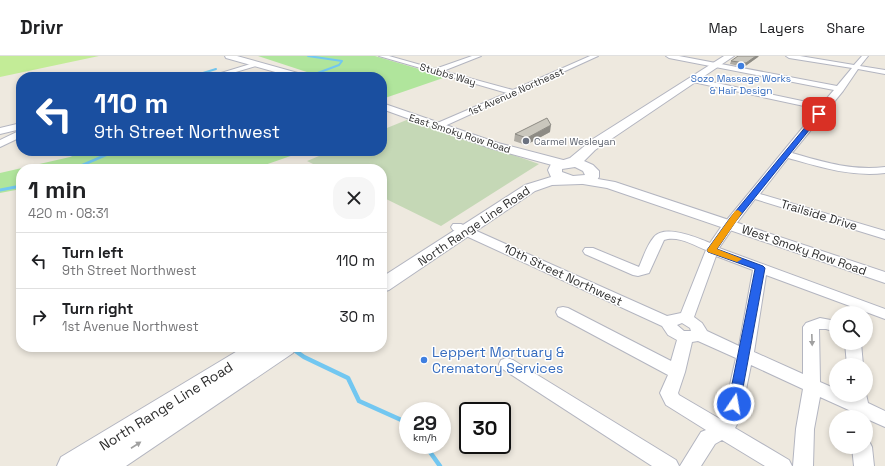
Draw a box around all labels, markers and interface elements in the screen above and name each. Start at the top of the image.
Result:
text: Drivr [20,15,63,40]
text: Map [708,19,738,37]
text: Layers [760,19,804,37]
text: Share [826,19,865,37]
street label: Stubbs Way [418,60,477,89]
marker: Sozo Massage Works & Hair Design [736,61,746,71]
street label: 1st Avenue Northeast [467,64,566,118]
place label: Sozo Massage Works & Hair Design [691,72,791,97]
text: 110 m [94,85,168,121]
icon: left [28,88,80,140]
pin [802,97,836,131]
icon: arrive [808,103,830,125]
street label: East Smoky Row Road [407,111,512,156]
text: 9th Street Northwest [94,120,280,143]
place label: Carmel Wesleyan [534,135,616,148]
marker: Carmel Wesleyan [521,136,531,146]
text: 1 min [28,174,87,205]
button: close [333,177,375,219]
street label: North Range Line Road [415,182,533,270]
street label: Trailside Drive [779,196,859,234]
text: 420 m · 08:31 [28,205,109,222]
street label: West Smoky Row Road [739,221,869,279]
street label: 10th Street Northwest [501,240,625,310]
text: Turn left [62,243,124,262]
icon: left [28,250,50,272]
text: 110 m [336,251,375,270]
text: 9th Street Northwest [62,262,196,279]
text: Turn right [62,299,133,318]
icon: right [28,306,50,328]
map controls [829,306,873,454]
button: search [829,306,873,350]
text: 30 m [340,307,375,326]
text: 1st Avenue Northwest [62,318,199,335]
one-way arrow [809,334,815,347]
place label: Leppert Mortuary & Crematory Services [432,343,565,377]
marker: Leppert Mortuary & Crematory Services [419,355,429,365]
street label: North Range Line Road [96,358,236,454]
button: + [829,358,873,402]
position arrow [713,383,755,425]
speed limit sign: 30 [459,402,511,454]
text: 29 [413,410,437,436]
button: − [829,410,873,454]
text: km/h [413,431,437,444]
one-way arrow [131,441,141,449]

